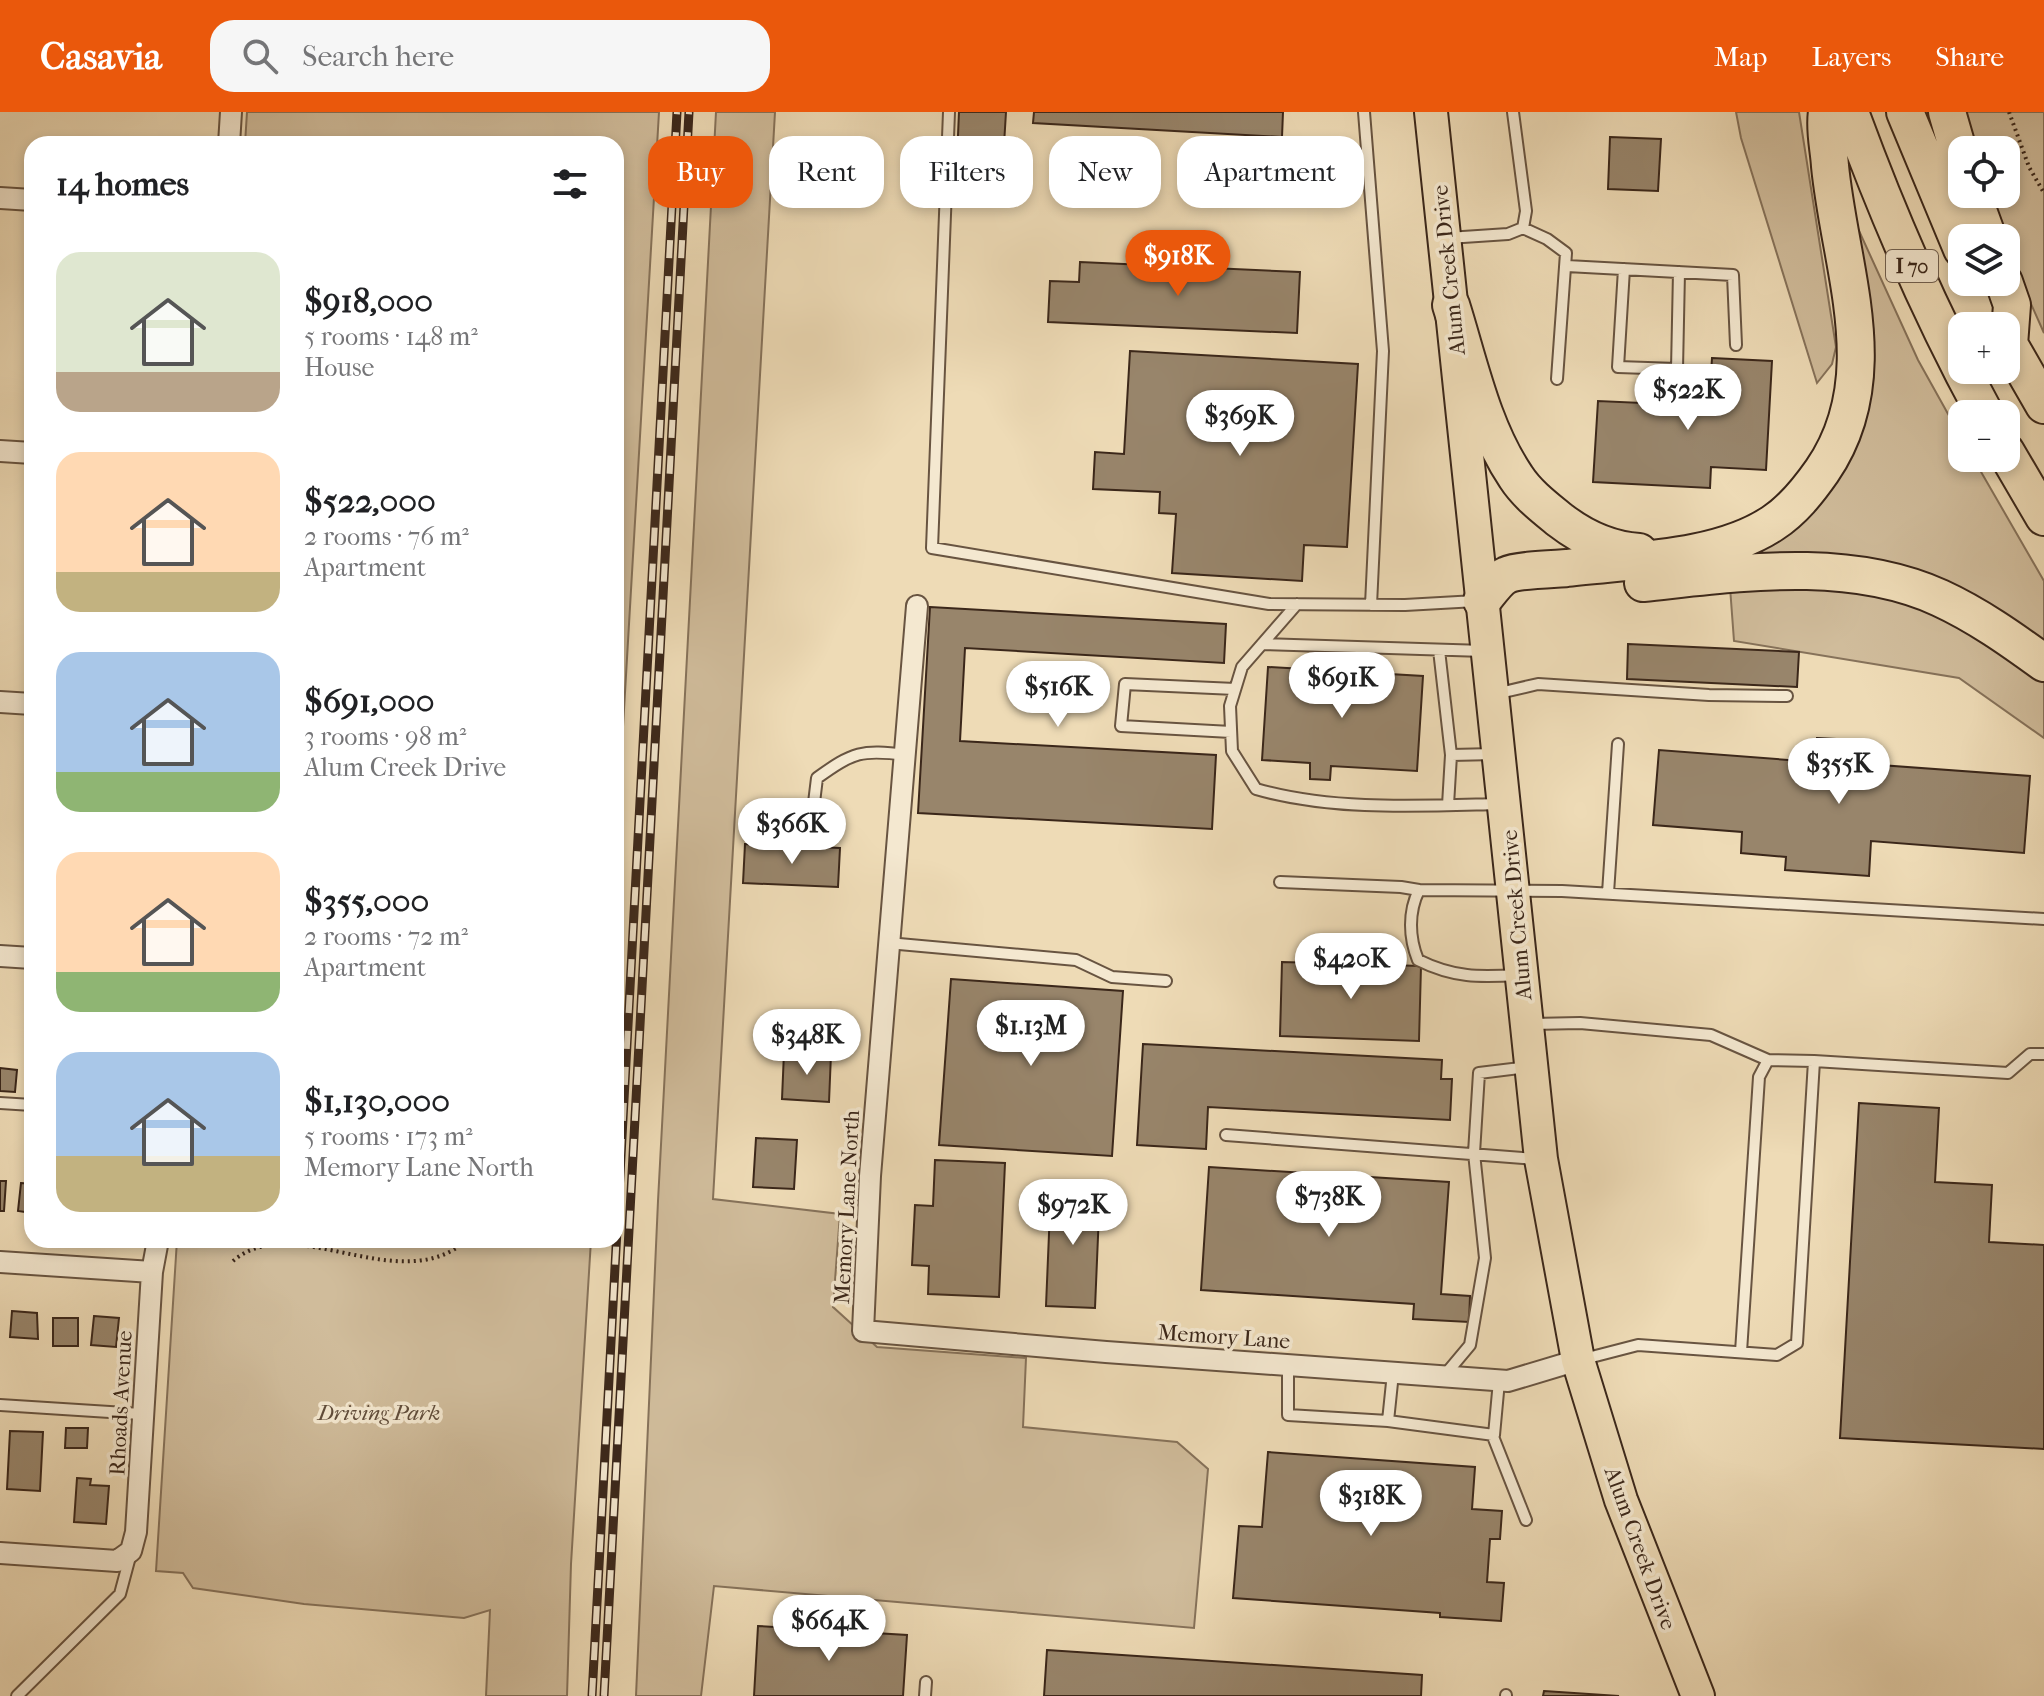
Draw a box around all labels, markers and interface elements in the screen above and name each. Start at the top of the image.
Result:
search box [210,20,770,92]
text: Casavia [40,34,162,79]
icon: search [238,34,282,78]
text: Search here [302,39,454,74]
text: Map [1714,40,1767,73]
text: Layers [1811,40,1891,73]
text: Share [1935,40,2004,73]
chip: Buy [648,136,753,208]
chip: Rent [769,136,884,208]
chip: Filters [900,136,1033,208]
chip: New [1049,136,1161,208]
chip: Apartment [1177,136,1364,208]
map controls [1948,136,2020,472]
button: locate [1948,136,2020,208]
icon: filters [548,162,592,206]
text: 14 homes [56,164,189,204]
street label: Alum Creek Drive [1427,183,1471,357]
button: layers [1948,224,2020,296]
pin: $918K [1122,230,1234,298]
text: $918K [1143,240,1213,271]
road number: I 70 [1886,250,1938,282]
text: $918,000 [304,281,433,321]
icon: home [120,284,216,380]
button: + [1948,312,2020,384]
text: 5 rooms · 148 m² [304,321,478,352]
text: House [304,352,374,383]
pin: $522K [1632,364,1744,432]
text: $522K [1652,374,1724,405]
pin: $369K [1184,390,1296,458]
text: $369K [1204,400,1276,431]
button: − [1948,400,2020,472]
text: $522,000 [304,481,436,521]
icon: home [120,484,216,580]
text: 2 rooms · 76 m² [304,521,469,552]
text: Apartment [304,552,426,583]
pin: $691K [1286,652,1398,720]
pin: $516K [1002,661,1114,729]
text: $691K [1307,662,1377,693]
text: $516K [1024,671,1092,702]
text: $691,000 [304,681,434,721]
icon: home [120,684,216,780]
text: 3 rooms · 98 m² [304,721,466,752]
pin: $355K [1783,738,1895,806]
text: $355K [1806,748,1872,779]
text: Alum Creek Drive [304,752,506,783]
pin: $366K [736,798,848,866]
text: $366K [756,808,828,839]
street label: Alum Creek Drive [1497,828,1537,1002]
text: $355,000 [304,881,429,921]
icon: home [120,884,216,980]
text: 2 rooms · 72 m² [304,921,468,952]
pin: $420K [1295,933,1407,1001]
text: $420K [1313,943,1389,974]
text: Apartment [304,952,426,983]
pin: $1.13M [966,1000,1096,1068]
pin: $348K [751,1009,863,1077]
text: $1.13M [995,1010,1067,1041]
text: $348K [771,1019,843,1050]
text: $1,130,000 [304,1081,450,1121]
icon: home [120,1084,216,1180]
street label: Memory Lane North [829,1109,865,1305]
text: 5 rooms · 173 m² [304,1121,473,1152]
text: Memory Lane North [304,1152,534,1183]
pin: $738K [1273,1171,1385,1239]
pin: $972K [1017,1179,1129,1247]
text: $738K [1294,1181,1364,1212]
text: $972K [1037,1189,1109,1220]
street label: Memory Lane [1157,1319,1291,1355]
street label: Rhoads Avenue [104,1330,138,1476]
park label: Driving Park [316,1400,440,1426]
street label: Alum Creek Drive [1598,1463,1682,1633]
pin: $318K [1315,1470,1427,1538]
text: $318K [1338,1480,1404,1511]
pin: $664K [773,1595,885,1663]
text: $664K [791,1605,867,1636]

